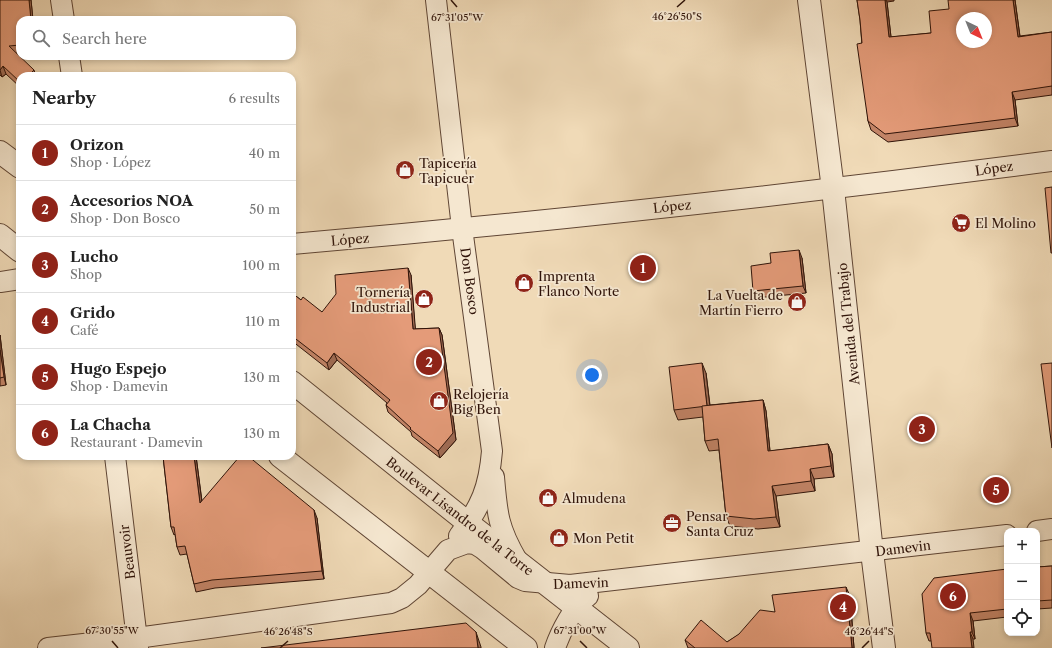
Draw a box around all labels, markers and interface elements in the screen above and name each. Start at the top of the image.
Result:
text: 46°26'50"S [652,10,702,23]
text: 67°31'05"W [431,11,484,24]
north arrow [956,12,992,48]
search box [16,16,296,60]
icon: search [30,27,52,49]
text: Search here [62,29,147,48]
text: Nearby [32,88,96,108]
text: 6 results [229,90,280,106]
text: Orizon [70,135,124,154]
text: 1 [42,145,48,161]
text: 40 m [249,145,280,161]
text: Shop · López [70,154,151,170]
place label: Tapicería Tapicuer [419,155,477,186]
street label: López [974,157,1014,179]
shop icon: Tapicería Tapicuer [394,159,416,181]
text: Accesorios NOA [70,191,193,210]
street label: López [652,196,692,216]
text: 2 [41,201,49,217]
text: 50 m [249,201,280,217]
text: Shop · Don Bosco [70,210,180,226]
supermarket icon: El Molino [950,212,972,234]
place label: El Molino [975,215,1036,231]
street label: López [330,229,370,249]
street label: Don Bosco [457,246,483,316]
text: Lucho [70,247,118,266]
pin: 1 [630,253,656,283]
text: 3 [41,257,49,273]
text: 100 m [242,257,280,273]
street label: Avenida del Trabajo [834,262,862,387]
text: Shop [70,266,102,282]
place label: Imprenta Flanco Norte [538,268,619,299]
shop icon: Imprenta Flanco Norte [513,272,535,294]
place label: Tornería Industrial [351,284,410,315]
place label: La Vuelta de Martín Fierro [699,287,783,318]
shop icon: Tornería Industrial [413,288,435,310]
shop icon: La Vuelta de Martín Fierro [786,291,808,313]
text: Grido [70,303,115,322]
text: 4 [41,313,49,329]
text: 110 m [245,313,280,329]
text: Café [70,322,99,338]
pin: 2 [416,347,442,377]
text: Hugo Espejo [70,359,166,378]
your location [582,365,602,385]
text: 5 [41,369,49,385]
text: 130 m [244,369,280,385]
text: Shop · Damevin [70,378,168,394]
place label: Relojería Big Ben [453,386,509,417]
shop icon: Relojería Big Ben [428,390,450,412]
pin: 3 [909,414,935,444]
text: La Chacha [70,415,151,434]
text: 6 [41,425,49,441]
text: 130 m [244,425,280,441]
text: Restaurant · Damevin [70,434,203,450]
street label: Boulevar Lisandro de la Torre [383,453,537,579]
pin: 5 [983,475,1009,505]
shop icon: Almudena [537,487,559,509]
place label: Almudena [561,490,626,506]
place label: Pensar Santa Cruz [686,508,754,539]
office icon: Pensar Santa Cruz [661,512,683,534]
street label: Beauvoir [116,523,138,580]
shop icon: Mon Petit [548,527,570,549]
map controls [1004,528,1040,636]
button: + [1004,528,1040,564]
place label: Mon Petit [573,530,634,546]
street label: Damevin [874,537,932,559]
button: − [1004,564,1040,600]
street label: Damevin [553,574,609,592]
pin: 6 [940,581,966,611]
pin: 4 [830,592,856,622]
button: locate [1004,600,1040,636]
text: 67°30'55"W [85,624,140,637]
text: 67°31'00"W [553,624,608,637]
text: 46°26'48"S [263,625,313,638]
text: 46°26'44"S [845,625,894,638]

